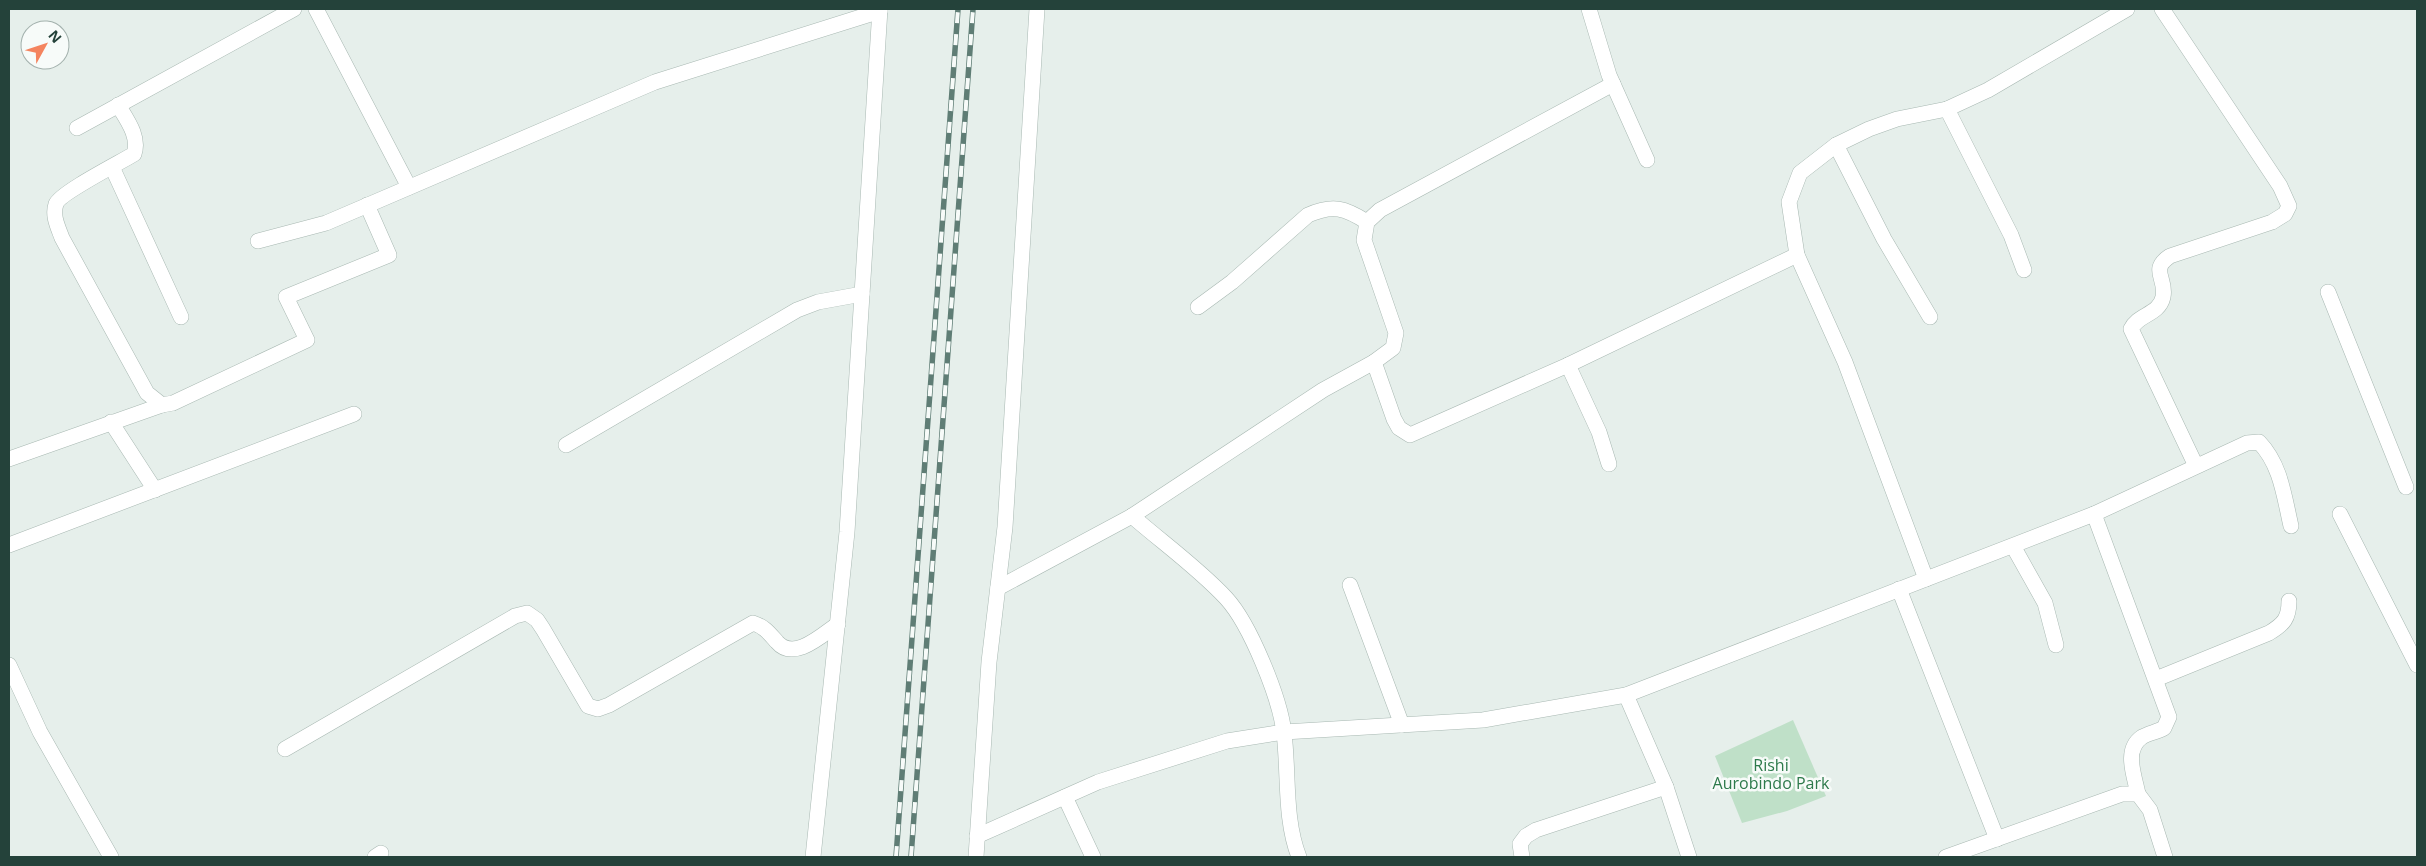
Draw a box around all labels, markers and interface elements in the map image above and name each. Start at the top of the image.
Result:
north arrow [20,20,70,70]
text: N [44,26,66,47]
park label: Rishi Aurobindo Park [1713,754,1830,794]

